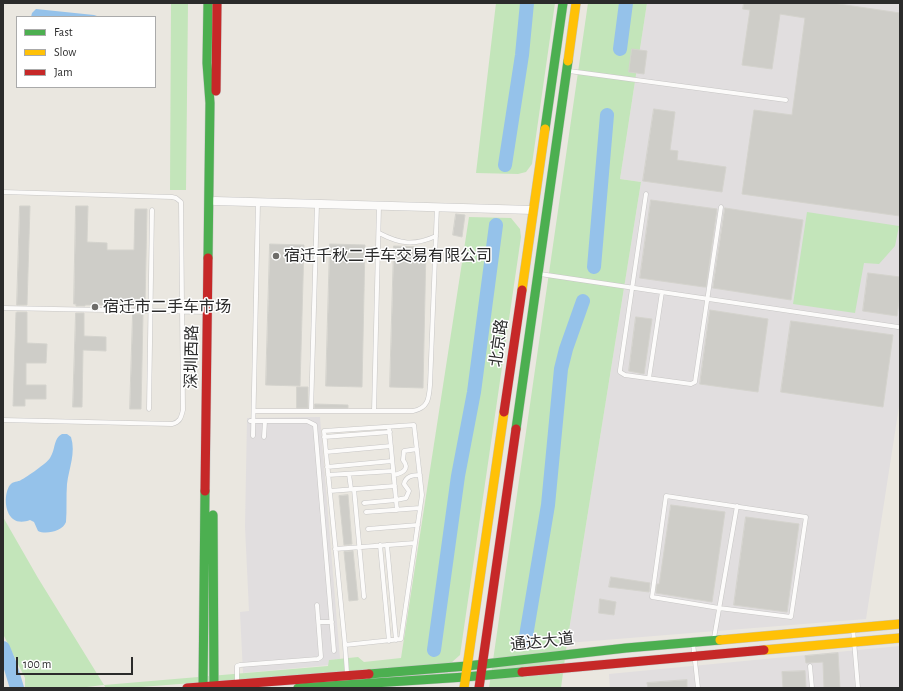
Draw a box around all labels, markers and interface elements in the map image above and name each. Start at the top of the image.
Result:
legend [16,16,156,88]
text: Fast [54,26,73,38]
text: Slow [54,46,76,58]
text: Jam [54,66,73,78]
place label: 宿迁千秋二手车交易有限公司 [284,246,492,266]
marker: 宿迁千秋二手车交易有限公司 [271,251,281,261]
place label: 宿迁市二手车市场 [103,297,231,317]
marker: 宿迁市二手车市场 [90,302,100,312]
street label: 北京路 [486,318,512,368]
street label: 深圳西路 [182,325,202,389]
street label: 通达大道 [509,629,575,655]
scale bar [18,649,135,675]
text: 100 m [23,658,51,670]

